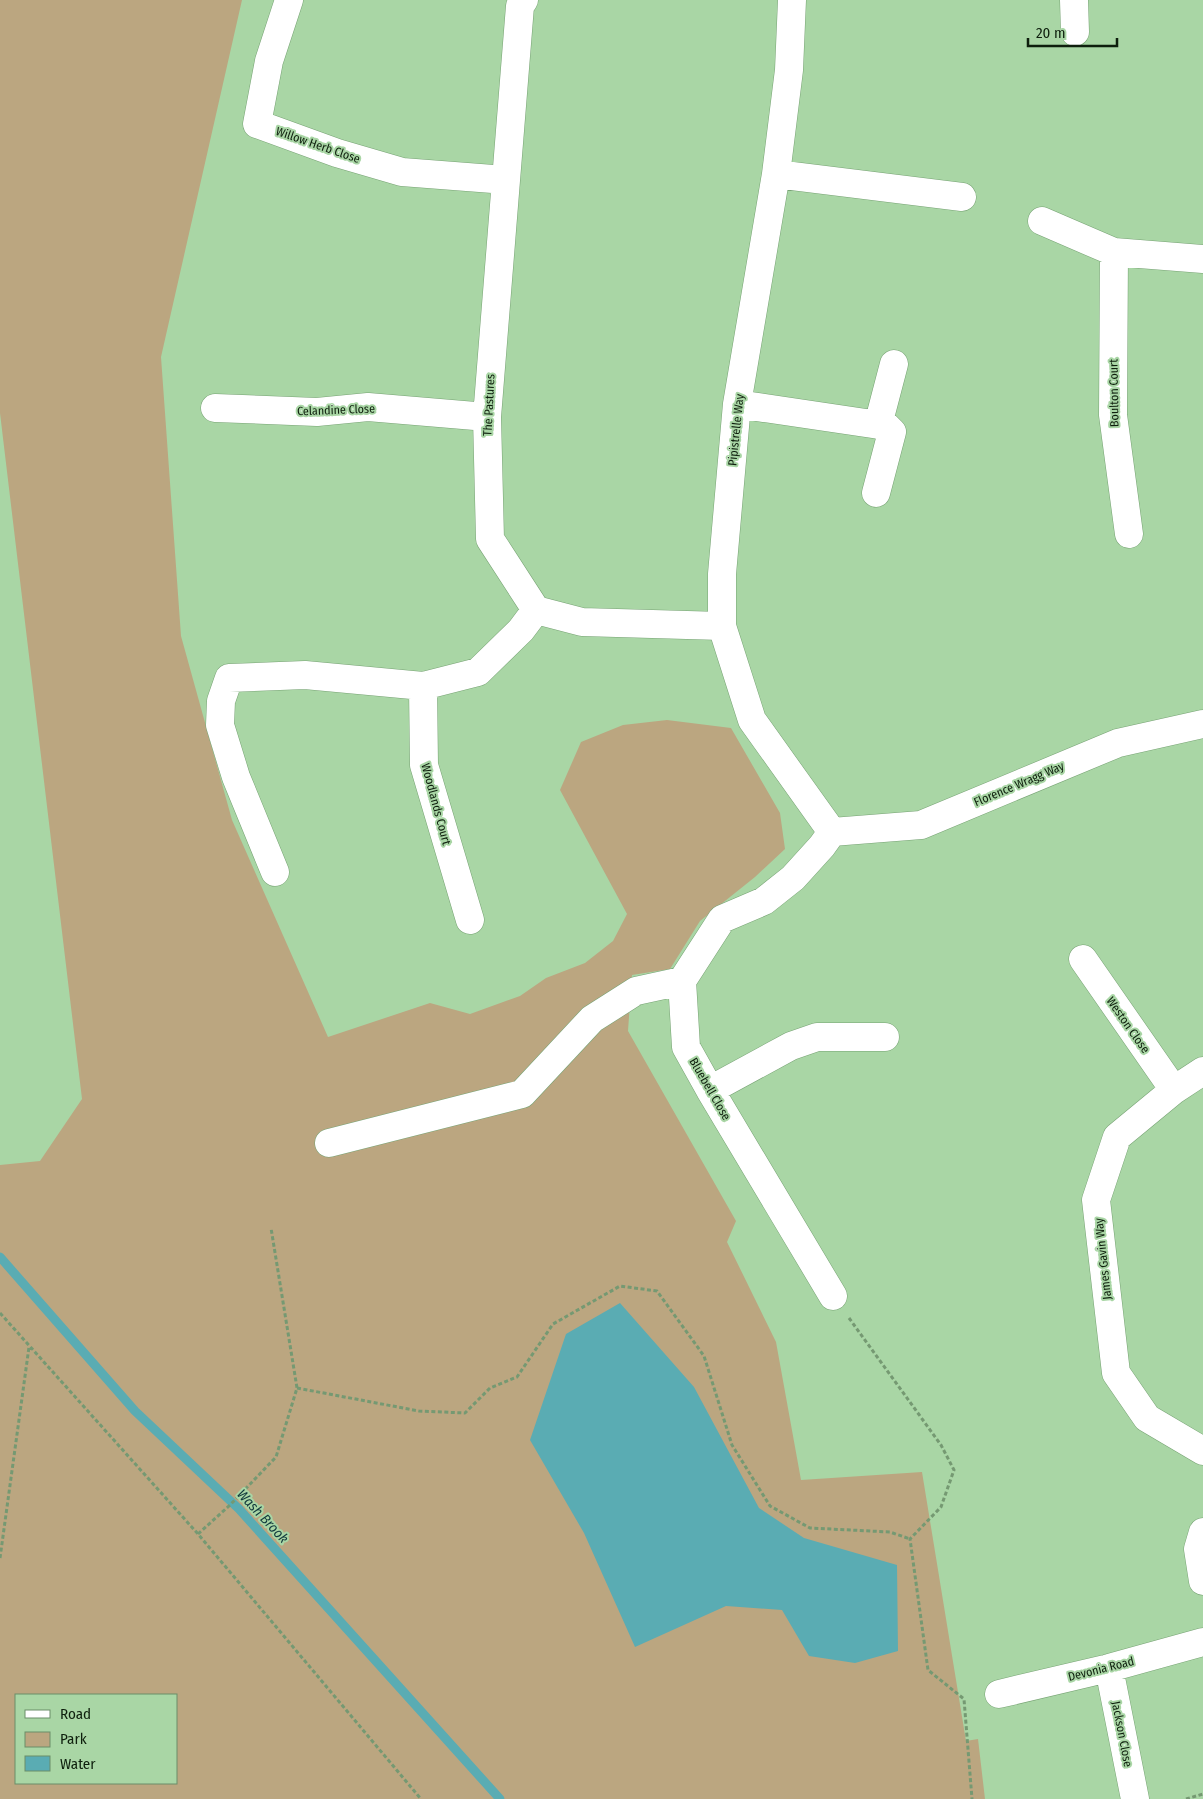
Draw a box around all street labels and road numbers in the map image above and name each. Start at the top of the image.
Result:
street label: Willow Herb Close [274,124,362,166]
street label: Boulton Court [1106,359,1122,427]
street label: The Pastures [480,374,498,436]
street label: Pipistrelle Way [725,393,747,467]
street label: Celandine Close [297,402,375,418]
street label: Florence Wragg Way [972,758,1067,809]
street label: Woodlands Court [418,762,454,847]
street label: Weston Close [1103,994,1153,1056]
street label: Bluebell Close [686,1055,734,1123]
street label: James Gavin Way [1092,1217,1114,1301]
street label: Devonia Road [1067,1654,1135,1684]
street label: Jackson Close [1109,1700,1135,1768]

